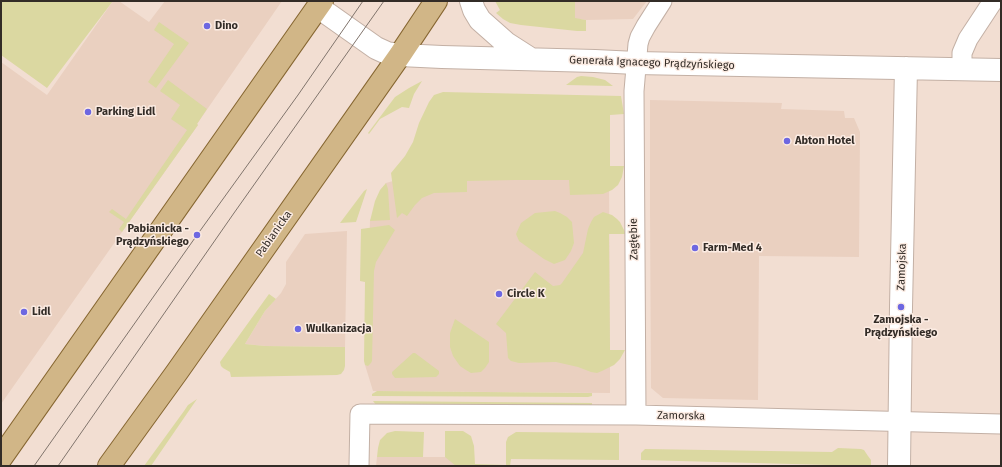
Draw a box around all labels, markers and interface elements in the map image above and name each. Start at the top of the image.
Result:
place label: Dino [215,19,238,33]
marker: Dino [202,21,212,31]
street label: Generała Ignacego Prądzyńskiego [569,54,735,72]
place label: Parking Lidl [96,105,155,119]
marker: Parking Lidl [83,107,93,117]
place label: Abton Hotel [795,134,855,148]
marker: Abton Hotel [782,136,792,146]
street label: Pabianicka [253,208,295,260]
street label: Zagłębie [627,218,641,260]
place label: Pabianicka - Prądzyńskiego [116,222,189,248]
marker: Pabianicka - Prądzyńskiego [192,230,202,240]
place label: Farm-Med 4 [703,241,762,255]
marker: Farm-Med 4 [690,243,700,253]
street label: Zamojska [895,243,909,291]
place label: Circle K [507,287,545,301]
marker: Circle K [494,289,504,299]
marker: Zamojska - Prądzyńskiego [896,302,906,312]
place label: Lidl [32,305,51,319]
marker: Lidl [19,307,29,317]
place label: Zamojska - Prądzyńskiego [865,313,937,339]
place label: Wulkanizacja [306,322,371,336]
marker: Wulkanizacja [293,324,303,334]
street label: Zamorska [657,409,705,423]

